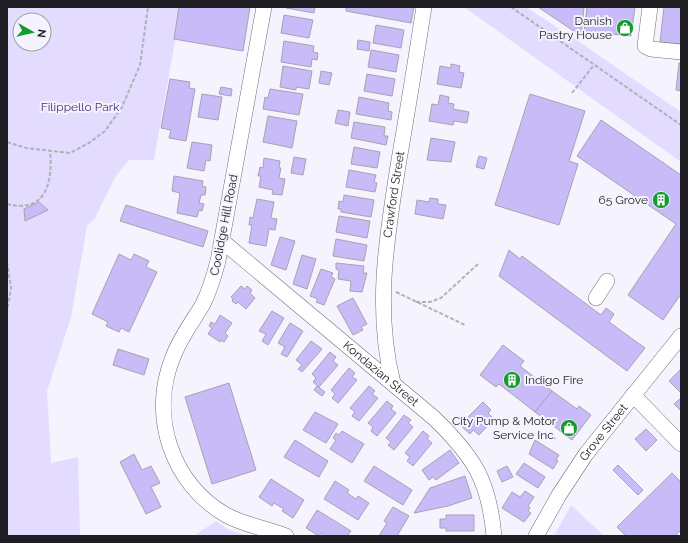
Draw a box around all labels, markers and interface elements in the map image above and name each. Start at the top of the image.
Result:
north arrow [12,12,52,52]
place label: Danish Pastry House [539,14,612,42]
shop icon: Danish Pastry House [615,18,635,38]
text: N [34,28,48,38]
park label: Filippello Park [41,100,120,114]
street label: Crawford Street [381,150,407,238]
street label: Coolidge Hill Road [207,173,241,277]
building icon: 65 Grove [651,190,671,210]
place label: 65 Grove [598,193,648,207]
street label: Kondazian Street [340,338,421,409]
building icon: Indigo Fire [502,370,522,390]
place label: Indigo Fire [525,373,583,387]
street label: Grove Street [576,401,631,463]
place label: City Pump & Motor Service Inc. [452,414,557,442]
shop icon: City Pump & Motor Service Inc. [559,418,579,438]

